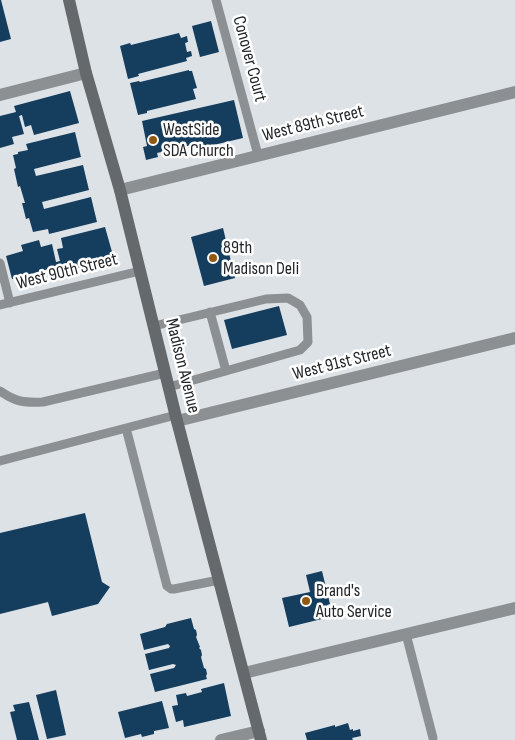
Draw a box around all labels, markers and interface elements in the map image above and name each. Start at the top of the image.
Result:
street label: Conover Court [227,14,271,104]
street label: West 89th Street [260,101,366,147]
place label: WestSide SDA Church [163,119,234,162]
marker: WestSide SDA Church [147,134,159,146]
place label: 89th Madison Deli [223,237,299,280]
street label: West 90th Street [14,249,120,295]
marker: 89th Madison Deli [207,252,219,264]
street label: Madison Avenue [160,316,204,416]
street label: West 91st Street [291,340,393,386]
place label: Brand's Auto Service [316,580,392,622]
marker: Brand's Auto Service [300,595,312,607]

